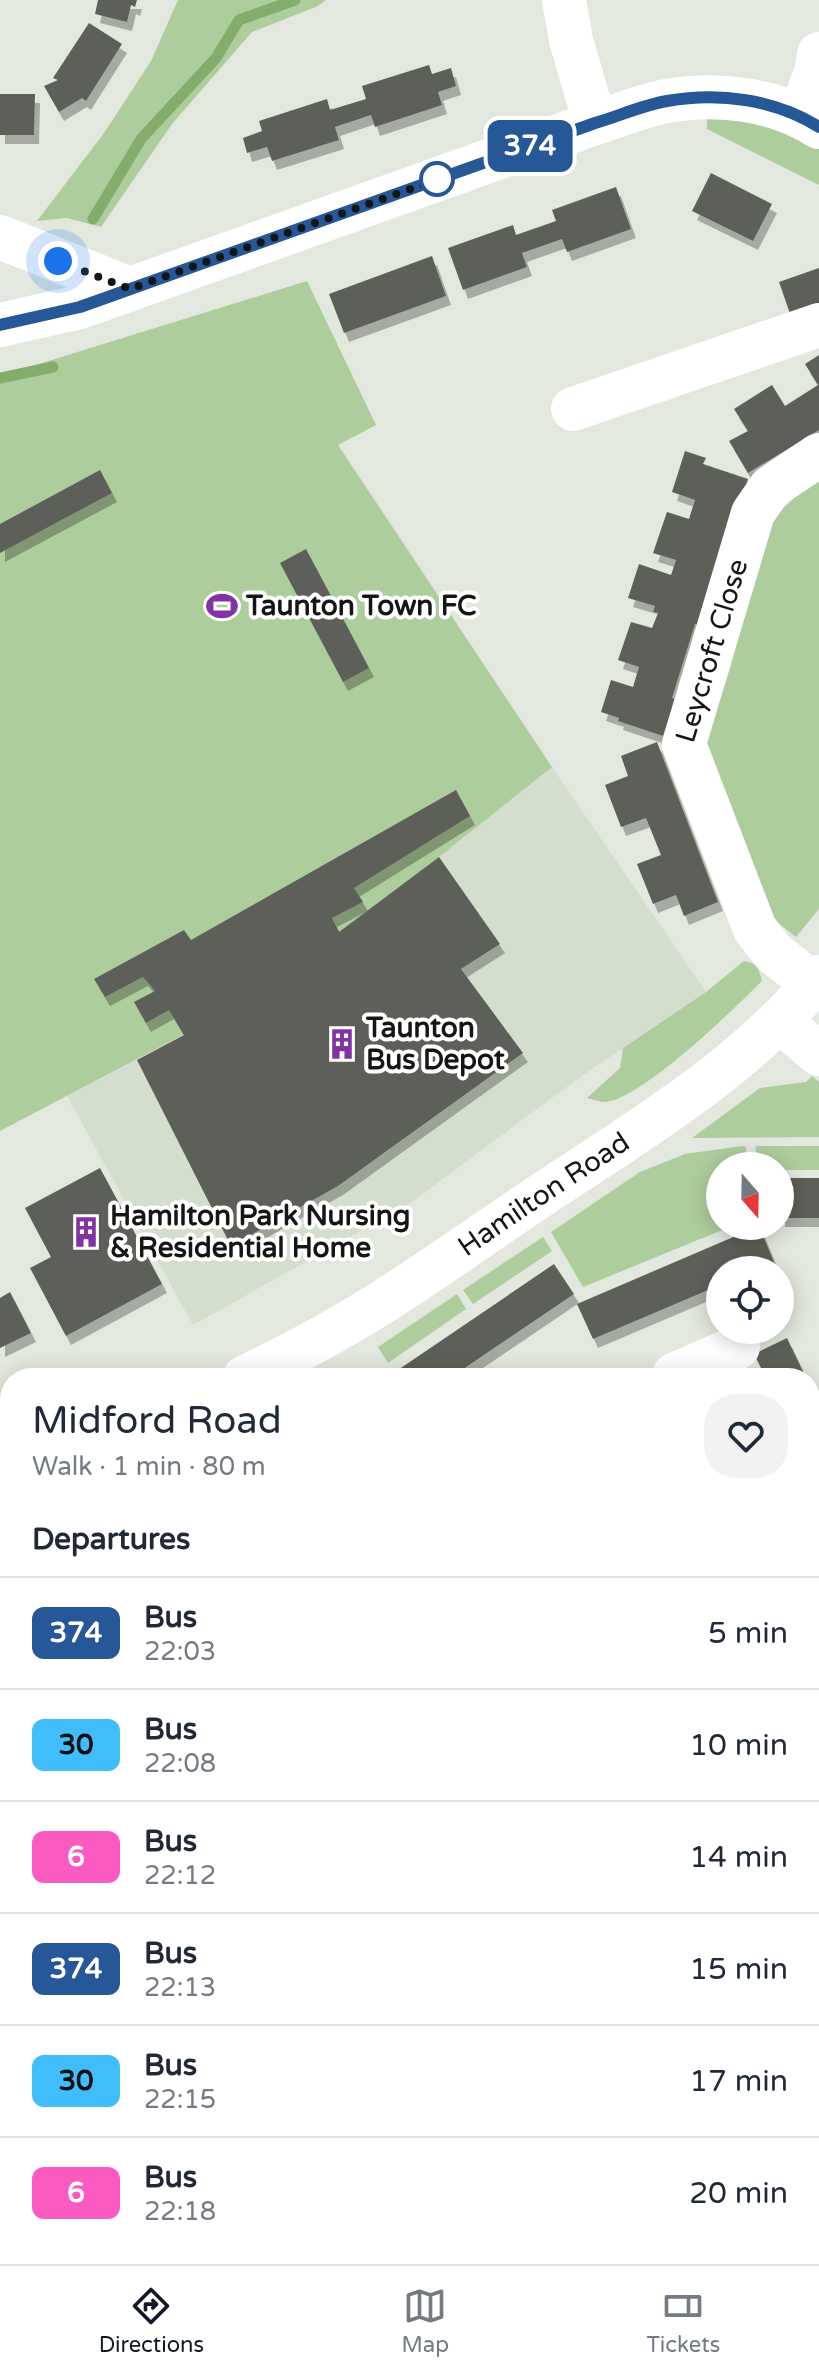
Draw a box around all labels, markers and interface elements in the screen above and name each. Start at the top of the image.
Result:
line badge: 374 [484,120,576,172]
text: 374 [504,129,556,163]
unlabelled marker [420,162,454,196]
your location [38,241,78,281]
street label: Leycroft Close [668,555,755,747]
sports icon: Taunton Town FC [205,589,239,623]
place label: Taunton Town FC [245,589,477,623]
place label: Taunton Bus Depot [365,1011,505,1077]
building icon: Taunton Bus Depot [325,1027,359,1061]
street label: Hamilton Road [452,1125,636,1264]
north arrow [706,1152,794,1240]
map controls [706,1152,794,1344]
place label: Hamilton Park Nursing & Residential Home [110,1199,411,1265]
building icon: Hamilton Park Nursing & Residential Home [69,1215,103,1249]
button: locate [706,1256,794,1344]
button: heart [704,1394,788,1478]
text: Midford Road [32,1398,282,1444]
text: Walk · 1 min · 80 m [32,1451,266,1482]
text: Departures [32,1521,190,1558]
text: Bus [144,1599,197,1636]
text: 5 min [708,1615,788,1652]
text: 374 [50,1616,102,1650]
text: 22:03 [144,1636,216,1667]
text: Bus [144,1711,197,1748]
text: 10 min [689,1727,788,1764]
text: 30 [58,1728,94,1762]
text: 22:08 [144,1748,216,1779]
text: Bus [144,1823,197,1860]
text: 14 min [689,1839,788,1876]
text: 6 [67,1840,85,1874]
text: 22:12 [144,1860,216,1891]
text: Bus [144,1935,197,1972]
text: 15 min [689,1951,788,1988]
text: 374 [50,1952,102,1986]
text: 22:13 [144,1972,216,2003]
text: Bus [144,2047,197,2084]
text: 17 min [689,2063,788,2100]
text: 30 [58,2064,94,2098]
text: 22:15 [144,2084,216,2115]
text: Bus [144,2159,197,2196]
text: 20 min [689,2175,788,2212]
text: 6 [67,2176,85,2210]
text: 22:18 [144,2196,216,2227]
tab: Directions [99,2284,204,2358]
tab: Map [402,2284,449,2358]
tab: Tickets [647,2284,720,2358]

